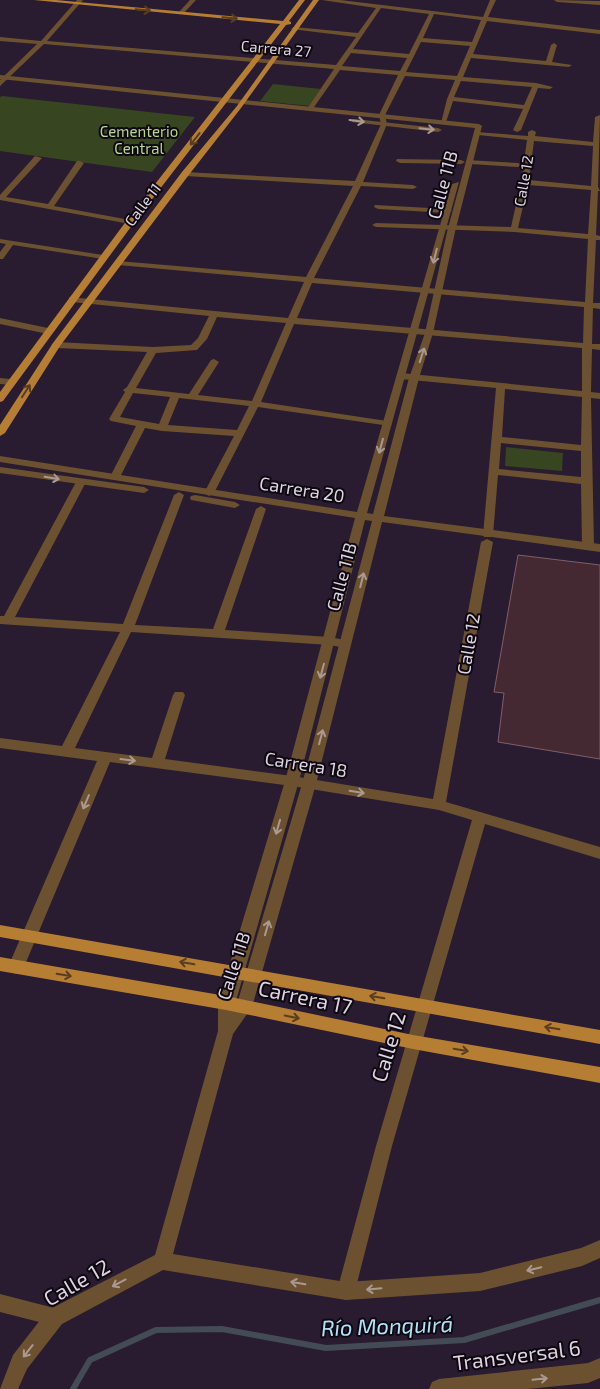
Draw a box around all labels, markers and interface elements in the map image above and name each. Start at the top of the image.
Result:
one-way arrow [135,5,151,15]
one-way arrow [222,13,238,23]
street label: Carrera 27 [240,36,312,60]
one-way arrow [348,116,364,126]
park label: Cementerio Central [100,122,178,157]
one-way arrow [418,124,434,134]
one-way arrow [190,132,201,145]
street label: Calle 11B [422,148,462,221]
street label: Calle 12 [510,154,536,208]
street label: Calle 11 [120,179,164,229]
one-way arrow [430,248,439,264]
one-way arrow [418,348,427,364]
one-way arrow [22,385,32,399]
one-way arrow [376,438,385,454]
street label: Carrera 20 [258,471,346,507]
one-way arrow [44,473,60,483]
street label: Calle 11B [321,540,361,613]
one-way arrow [358,572,367,588]
street label: Calle 12 [452,611,484,676]
one-way arrow [317,663,326,679]
one-way arrow [317,730,326,746]
street label: Carrera 18 [263,747,349,781]
one-way arrow [120,755,136,765]
one-way arrow [349,787,365,797]
one-way arrow [80,794,90,809]
one-way arrow [272,819,282,835]
one-way arrow [263,920,273,936]
street label: Calle 11B [212,929,254,1002]
one-way arrow [180,957,196,967]
one-way arrow [56,970,72,980]
street label: Carrera 17 [256,974,355,1019]
one-way arrow [369,991,385,1001]
street label: Calle 12 [365,1008,410,1085]
one-way arrow [283,1012,299,1022]
one-way arrow [544,1023,560,1033]
one-way arrow [453,1046,469,1056]
street label: Calle 12 [39,1253,114,1311]
one-way arrow [527,1264,543,1274]
one-way arrow [291,1278,307,1288]
one-way arrow [112,1279,127,1289]
one-way arrow [366,1284,382,1293]
water label: Río Monquirá [320,1310,454,1340]
street label: Transversal 6 [452,1334,582,1375]
one-way arrow [23,1344,34,1357]
one-way arrow [531,1374,547,1384]

